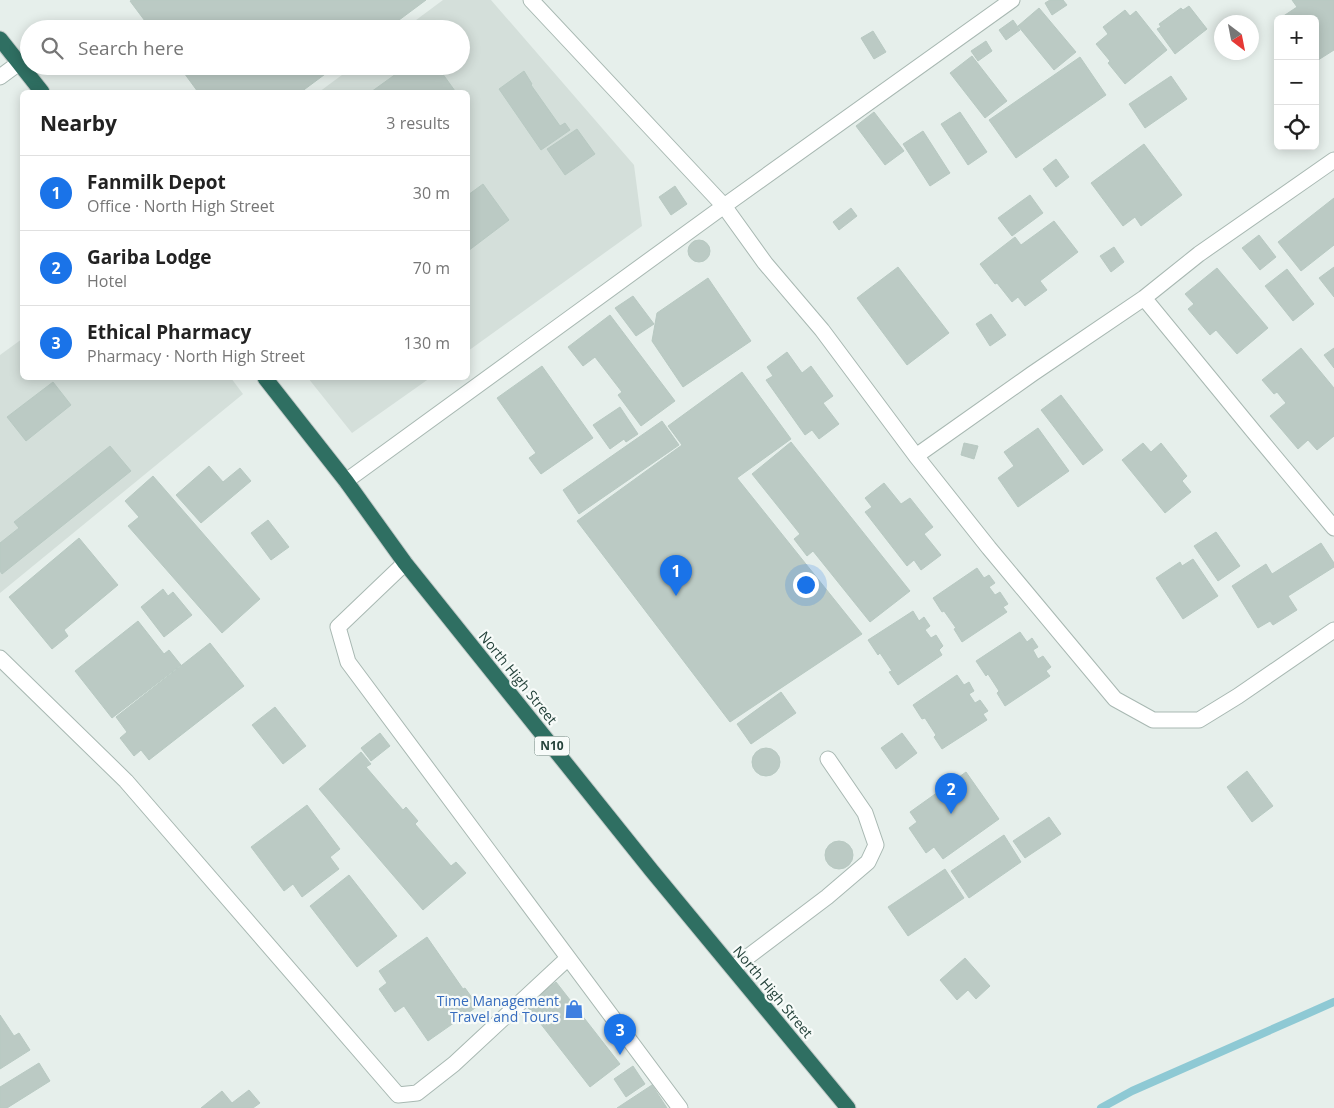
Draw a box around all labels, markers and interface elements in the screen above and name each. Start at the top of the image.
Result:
north arrow [1214,15,1259,60]
map controls [1274,15,1319,150]
button: + [1274,15,1319,60]
search box [20,20,470,75]
icon: search [38,34,66,62]
text: Search here [78,35,184,61]
button: − [1274,60,1319,105]
button: locate [1274,105,1319,150]
text: Nearby [40,109,117,137]
text: 3 results [386,112,450,134]
text: Fanmilk Depot [87,169,226,195]
text: 1 [51,182,61,204]
text: 30 m [413,182,450,204]
text: Office · North High Street [87,195,274,217]
text: Gariba Lodge [87,244,212,270]
text: 2 [51,257,61,279]
text: 70 m [413,257,450,279]
text: Hotel [87,270,127,292]
text: Ethical Pharmacy [87,319,251,345]
text: 3 [51,332,61,354]
text: 130 m [404,332,450,354]
text: Pharmacy · North High Street [87,345,305,367]
pin: 1 [660,555,692,596]
your location [793,572,819,598]
street label: North High Street [475,627,562,728]
road number: N10 [534,736,570,756]
pin: 2 [935,773,967,814]
street label: North High Street [729,942,818,1042]
place label: Time Management Travel and Tours [437,991,559,1026]
shop icon: Time Management Travel and Tours [563,998,585,1020]
pin: 3 [604,1014,636,1055]

